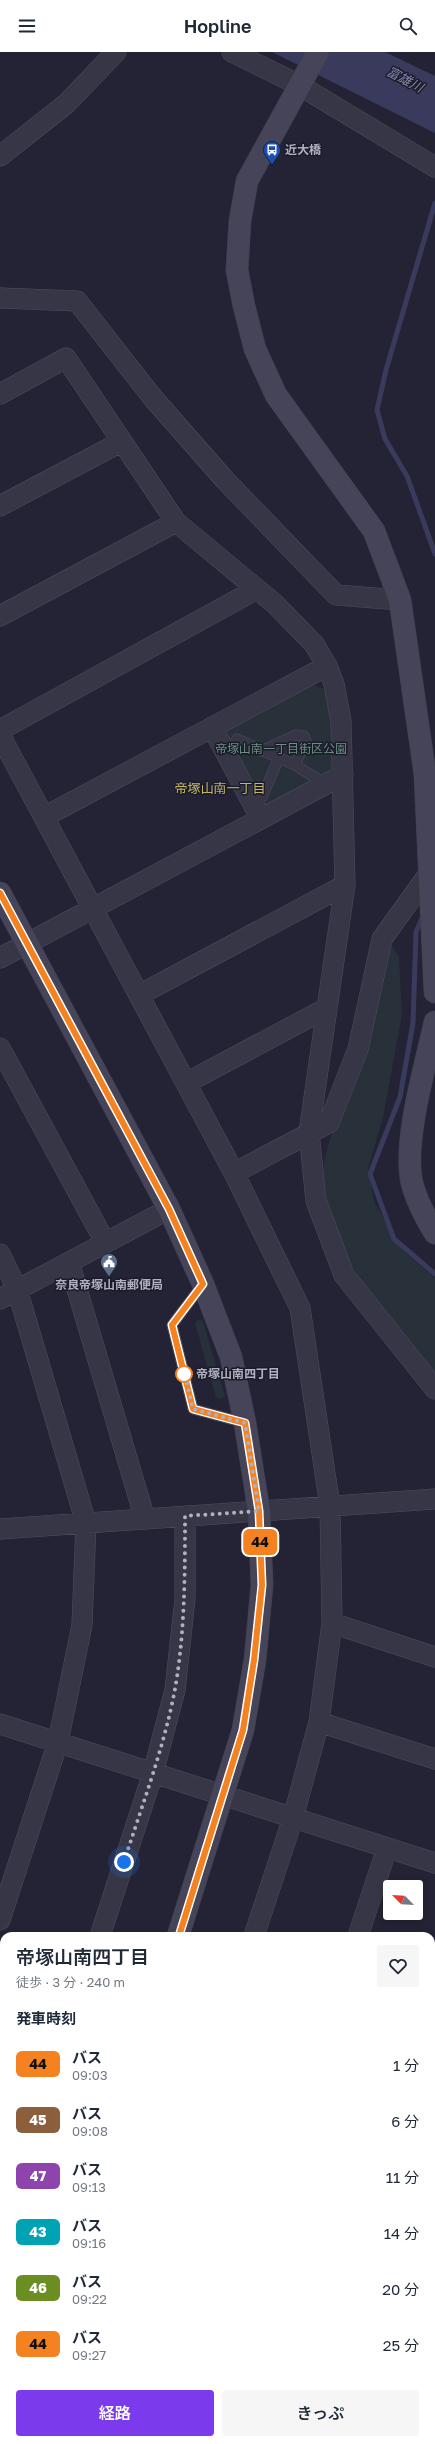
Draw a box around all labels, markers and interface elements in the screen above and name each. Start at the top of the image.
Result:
icon: menu [16,15,38,37]
text: Hopline [184,15,251,37]
icon: search [397,15,419,37]
water label: 富雄川 [384,63,428,96]
bus stop icon: 近大橋 [262,140,282,165]
place label: 近大橋 [285,142,322,157]
park label: 帝塚山南一丁目街区公園 [215,741,347,756]
district label: 帝塚山南一丁目 [174,780,266,796]
public building icon: 奈良帝塚山南郵便局 [99,1252,119,1277]
place label: 奈良帝塚山南郵便局 [55,1277,163,1292]
marker: 帝塚山南四丁目 [175,1365,193,1383]
place label: 帝塚山南四丁目 [196,1366,280,1381]
line badge: 44 [242,1529,278,1555]
text: 44 [251,1533,269,1550]
your location [114,1852,134,1872]
north arrow [383,1880,423,1920]
map controls [383,1880,423,1920]
text: 帝塚山南四丁目 [16,1945,149,1968]
button: heart [377,1945,419,1987]
text: 徒歩 · 3 分 · 240 m [16,1974,125,1990]
text: 発車時刻 [16,2009,76,2027]
text: バス [72,2048,102,2066]
text: 44 [29,2055,47,2072]
text: 1 分 [393,2056,419,2074]
text: 09:03 [72,2067,108,2083]
text: バス [72,2104,102,2122]
text: 45 [29,2111,47,2128]
text: 6 分 [391,2112,419,2130]
text: 09:08 [72,2123,108,2139]
text: バス [72,2160,102,2178]
text: 47 [30,2167,46,2184]
text: 11 分 [386,2168,419,2186]
text: 09:13 [72,2179,106,2195]
text: バス [72,2216,102,2234]
text: 43 [29,2223,47,2240]
text: 14 分 [384,2224,419,2242]
text: 09:16 [72,2235,106,2251]
text: バス [72,2272,102,2290]
text: 46 [29,2279,47,2296]
text: 20 分 [382,2280,419,2298]
text: 09:22 [72,2291,107,2307]
text: バス [72,2328,102,2346]
text: 44 [29,2335,47,2352]
text: 25 分 [383,2336,419,2354]
text: 09:27 [72,2347,106,2363]
button: 経路 [16,2390,214,2436]
button: きっぷ [222,2390,419,2436]

